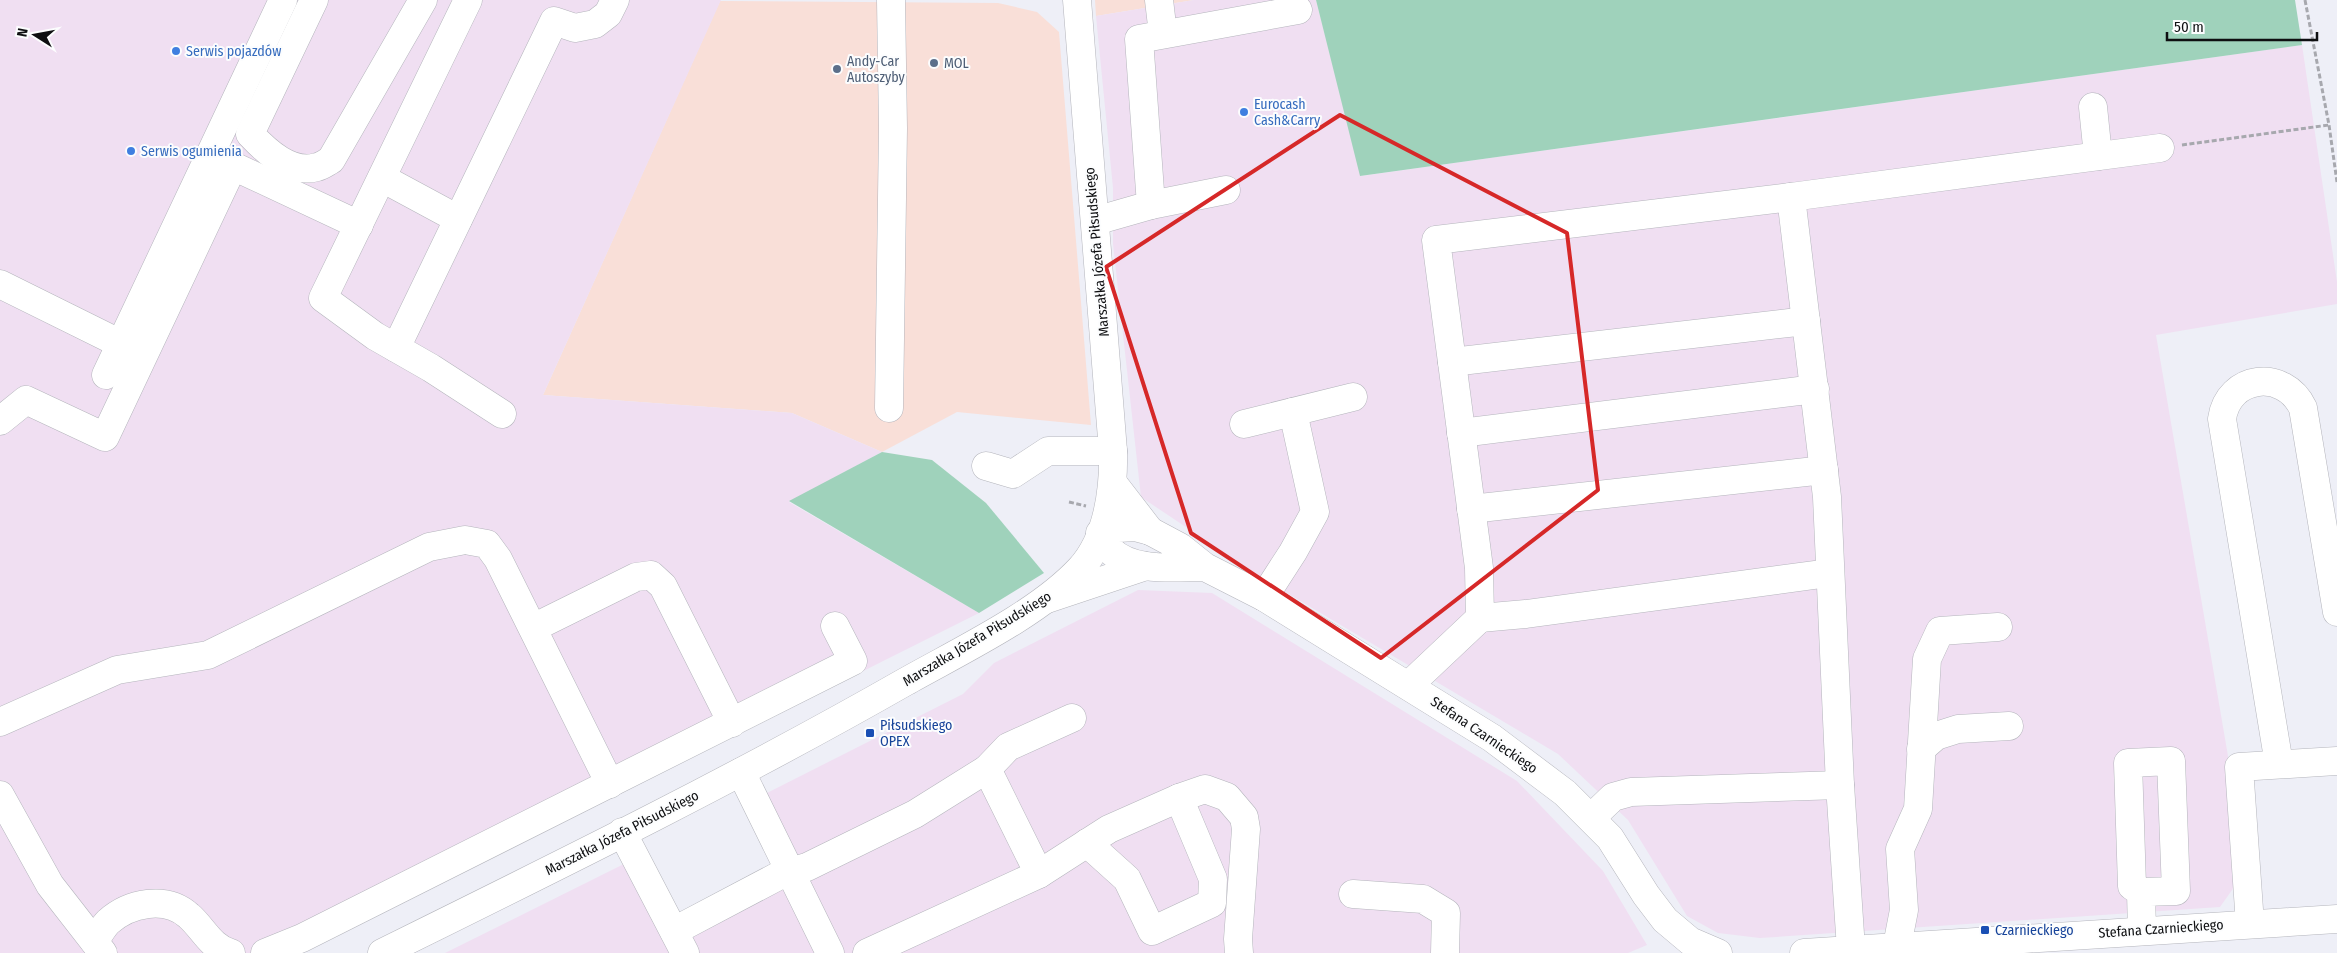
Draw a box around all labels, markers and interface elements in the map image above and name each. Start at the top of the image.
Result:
north arrow [10,10,60,60]
scale bar [2167,10,2317,42]
text: 50 m [2174,18,2204,36]
text: N [14,27,32,38]
place label: Serwis pojazdów [186,43,281,60]
marker: Serwis pojazdów [170,45,182,57]
place label: Andy-Car Autoszyby [847,53,906,86]
place label: MOL [944,55,969,72]
marker: MOL [928,57,940,69]
marker: Andy-Car Autoszyby [831,63,843,75]
place label: Eurocash Cash&Carry [1254,96,1321,129]
marker: Eurocash Cash&Carry [1238,106,1250,118]
place label: Serwis ogumienia [141,143,242,160]
marker: Serwis ogumienia [125,145,137,157]
street label: Marszałka Józefa Piłsudskiego [1081,167,1113,337]
street label: Marszałka Józefa Piłsudskiego [900,588,1054,690]
street label: Stefana Czarnieckiego [1427,693,1541,777]
place label: Piłsudskiego OPEX [880,717,952,750]
marker: Piłsudskiego OPEX [864,727,876,739]
street label: Marszałka Józefa Piłsudskiego [542,787,702,879]
street label: Stefana Czarnieckiego [2098,916,2224,942]
place label: Czarnieckiego [1995,922,2074,939]
marker: Czarnieckiego [1979,924,1991,936]

